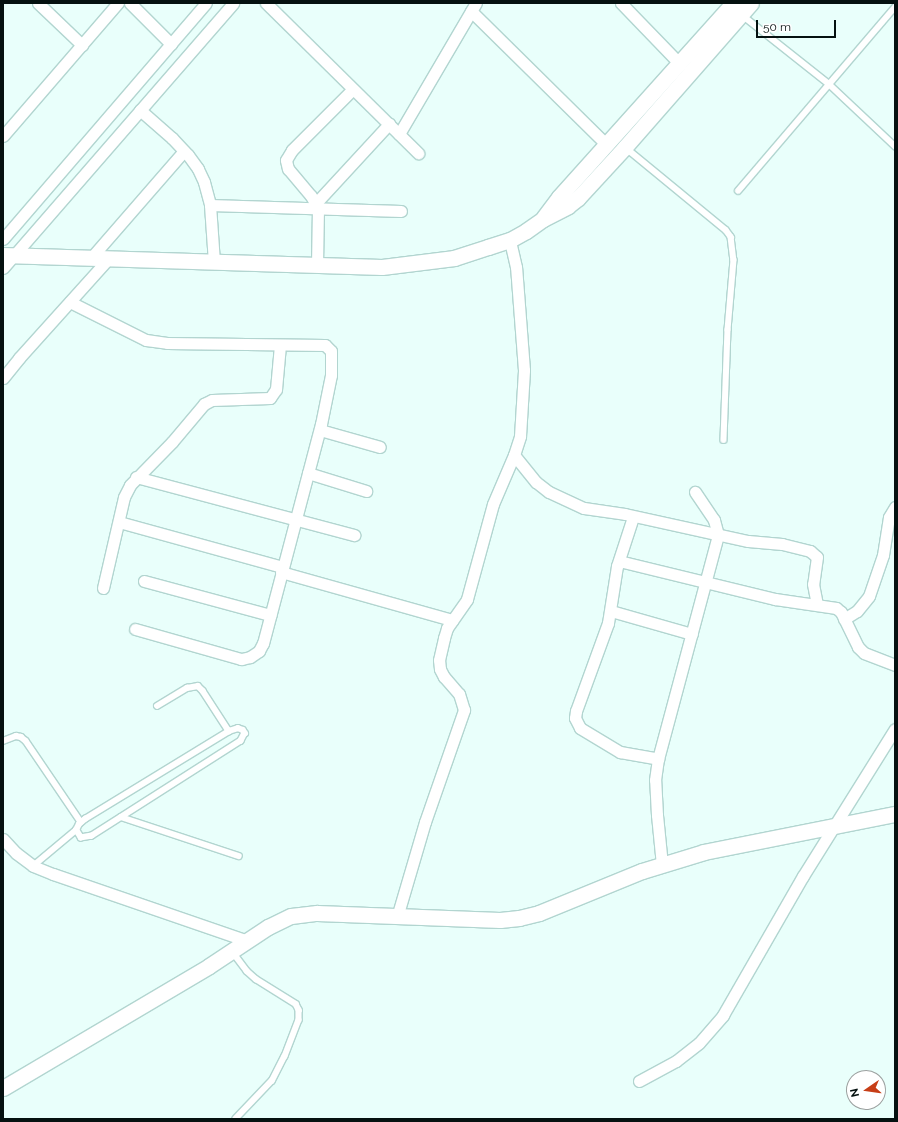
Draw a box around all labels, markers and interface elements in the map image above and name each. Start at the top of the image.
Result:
scale bar [758,12,838,38]
text: 50 m [763,20,791,34]
north arrow [846,1070,886,1110]
text: N [848,1087,862,1098]

